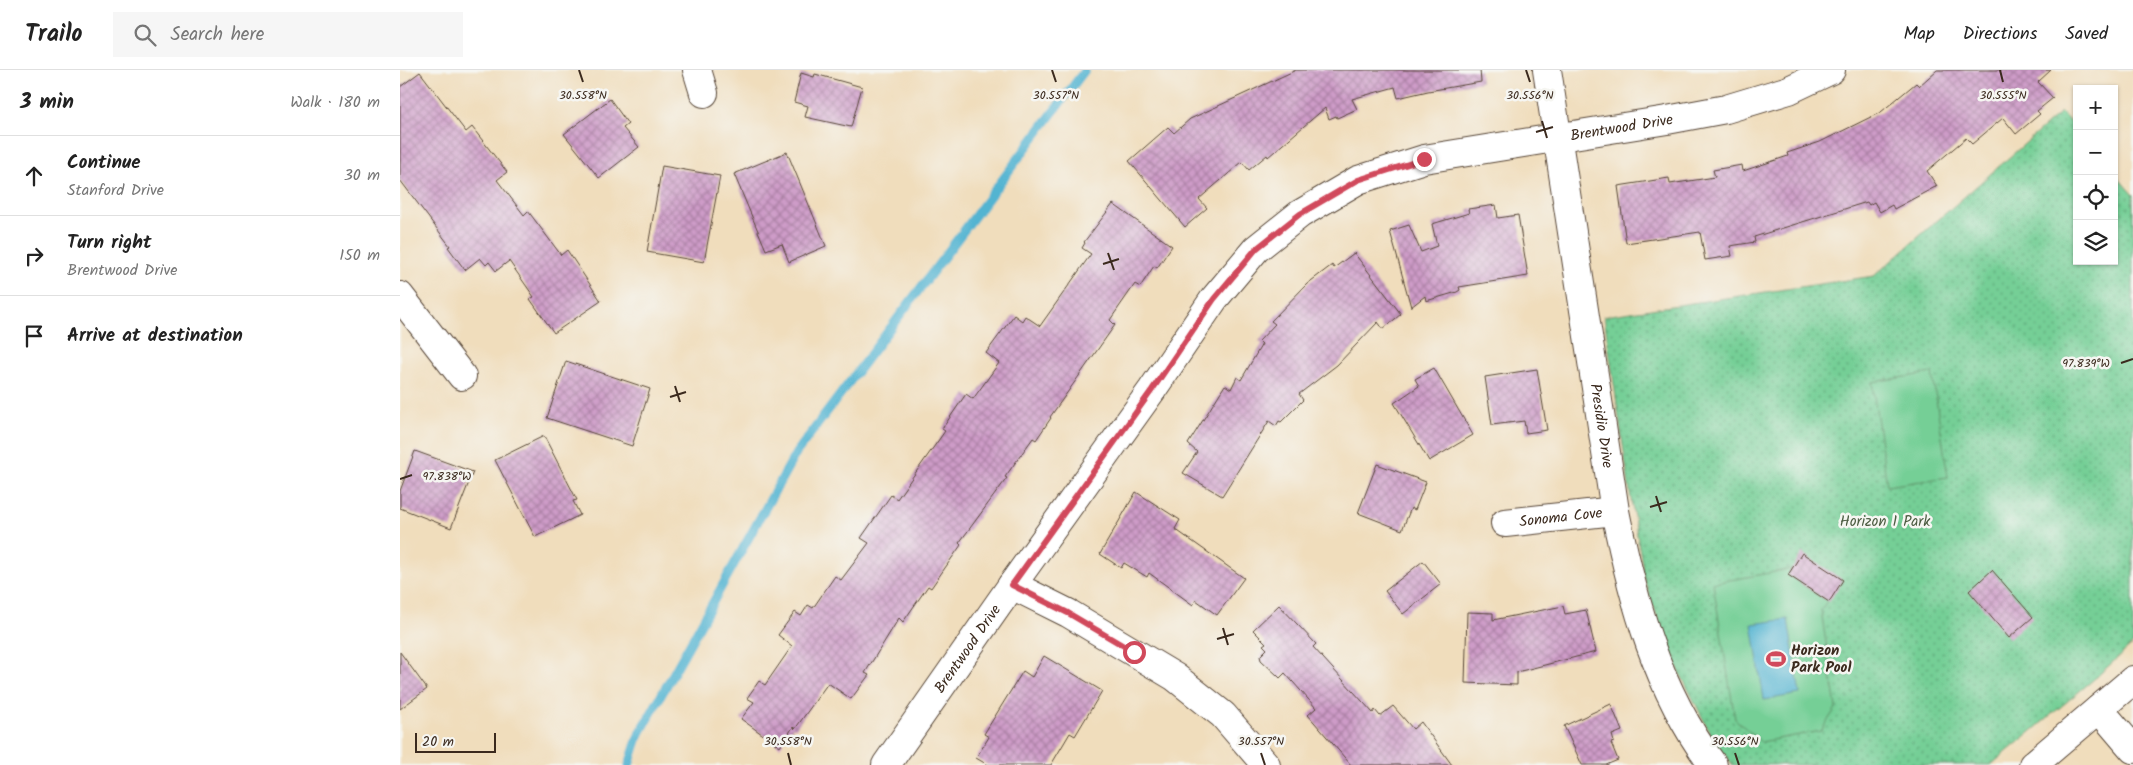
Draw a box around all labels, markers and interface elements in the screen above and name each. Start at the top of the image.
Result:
search box [113,12,463,57]
text: Trailo [25,15,83,54]
text: Search here [171,20,264,50]
text: Map [1903,20,1935,49]
text: Directions [1963,20,2037,49]
text: Saved [2065,20,2108,49]
icon: search [131,21,159,49]
map controls [2073,85,2118,265]
button: + [2073,85,2118,130]
text: 3 min [20,86,74,119]
text: 30.558°N [559,86,607,105]
text: 30.557°N [1033,86,1079,105]
text: 30.556°N [1506,86,1554,105]
text: 30.555°N [1979,86,2027,105]
text: Walk · 180 m [290,90,380,115]
street label: Brentwood Drive [1569,108,1675,148]
button: − [2073,130,2118,175]
text: Continue [67,148,140,178]
route end [1413,148,1436,171]
icon: ahead [20,162,48,190]
text: 30 m [344,163,380,188]
button: locate [2073,175,2118,220]
text: Stanford Drive [67,178,164,203]
button: layers [2073,220,2118,265]
text: Turn right [67,228,152,258]
icon: right [20,242,48,270]
text: 150 m [339,243,380,268]
text: Brentwood Drive [67,258,177,283]
text: Arrive at destination [67,321,243,351]
icon: arrive [20,322,48,350]
text: 97.839°W [2062,354,2110,373]
street label: Presidio Drive [1583,382,1619,470]
text: 97.838°W [423,467,471,486]
street label: Sonoma Cove [1518,501,1604,534]
park label: Horizon 1 Park [1840,510,1931,534]
street label: Brentwood Drive [929,600,1008,699]
place label: Horizon Park Pool [1791,639,1851,680]
route start [1123,641,1146,664]
sports icon: Horizon Park Pool [1765,648,1787,670]
scale bar [415,730,496,753]
text: 20 m [422,731,454,753]
text: 30.558°N [764,732,812,751]
text: 30.557°N [1238,732,1284,751]
text: 30.556°N [1711,732,1759,751]

